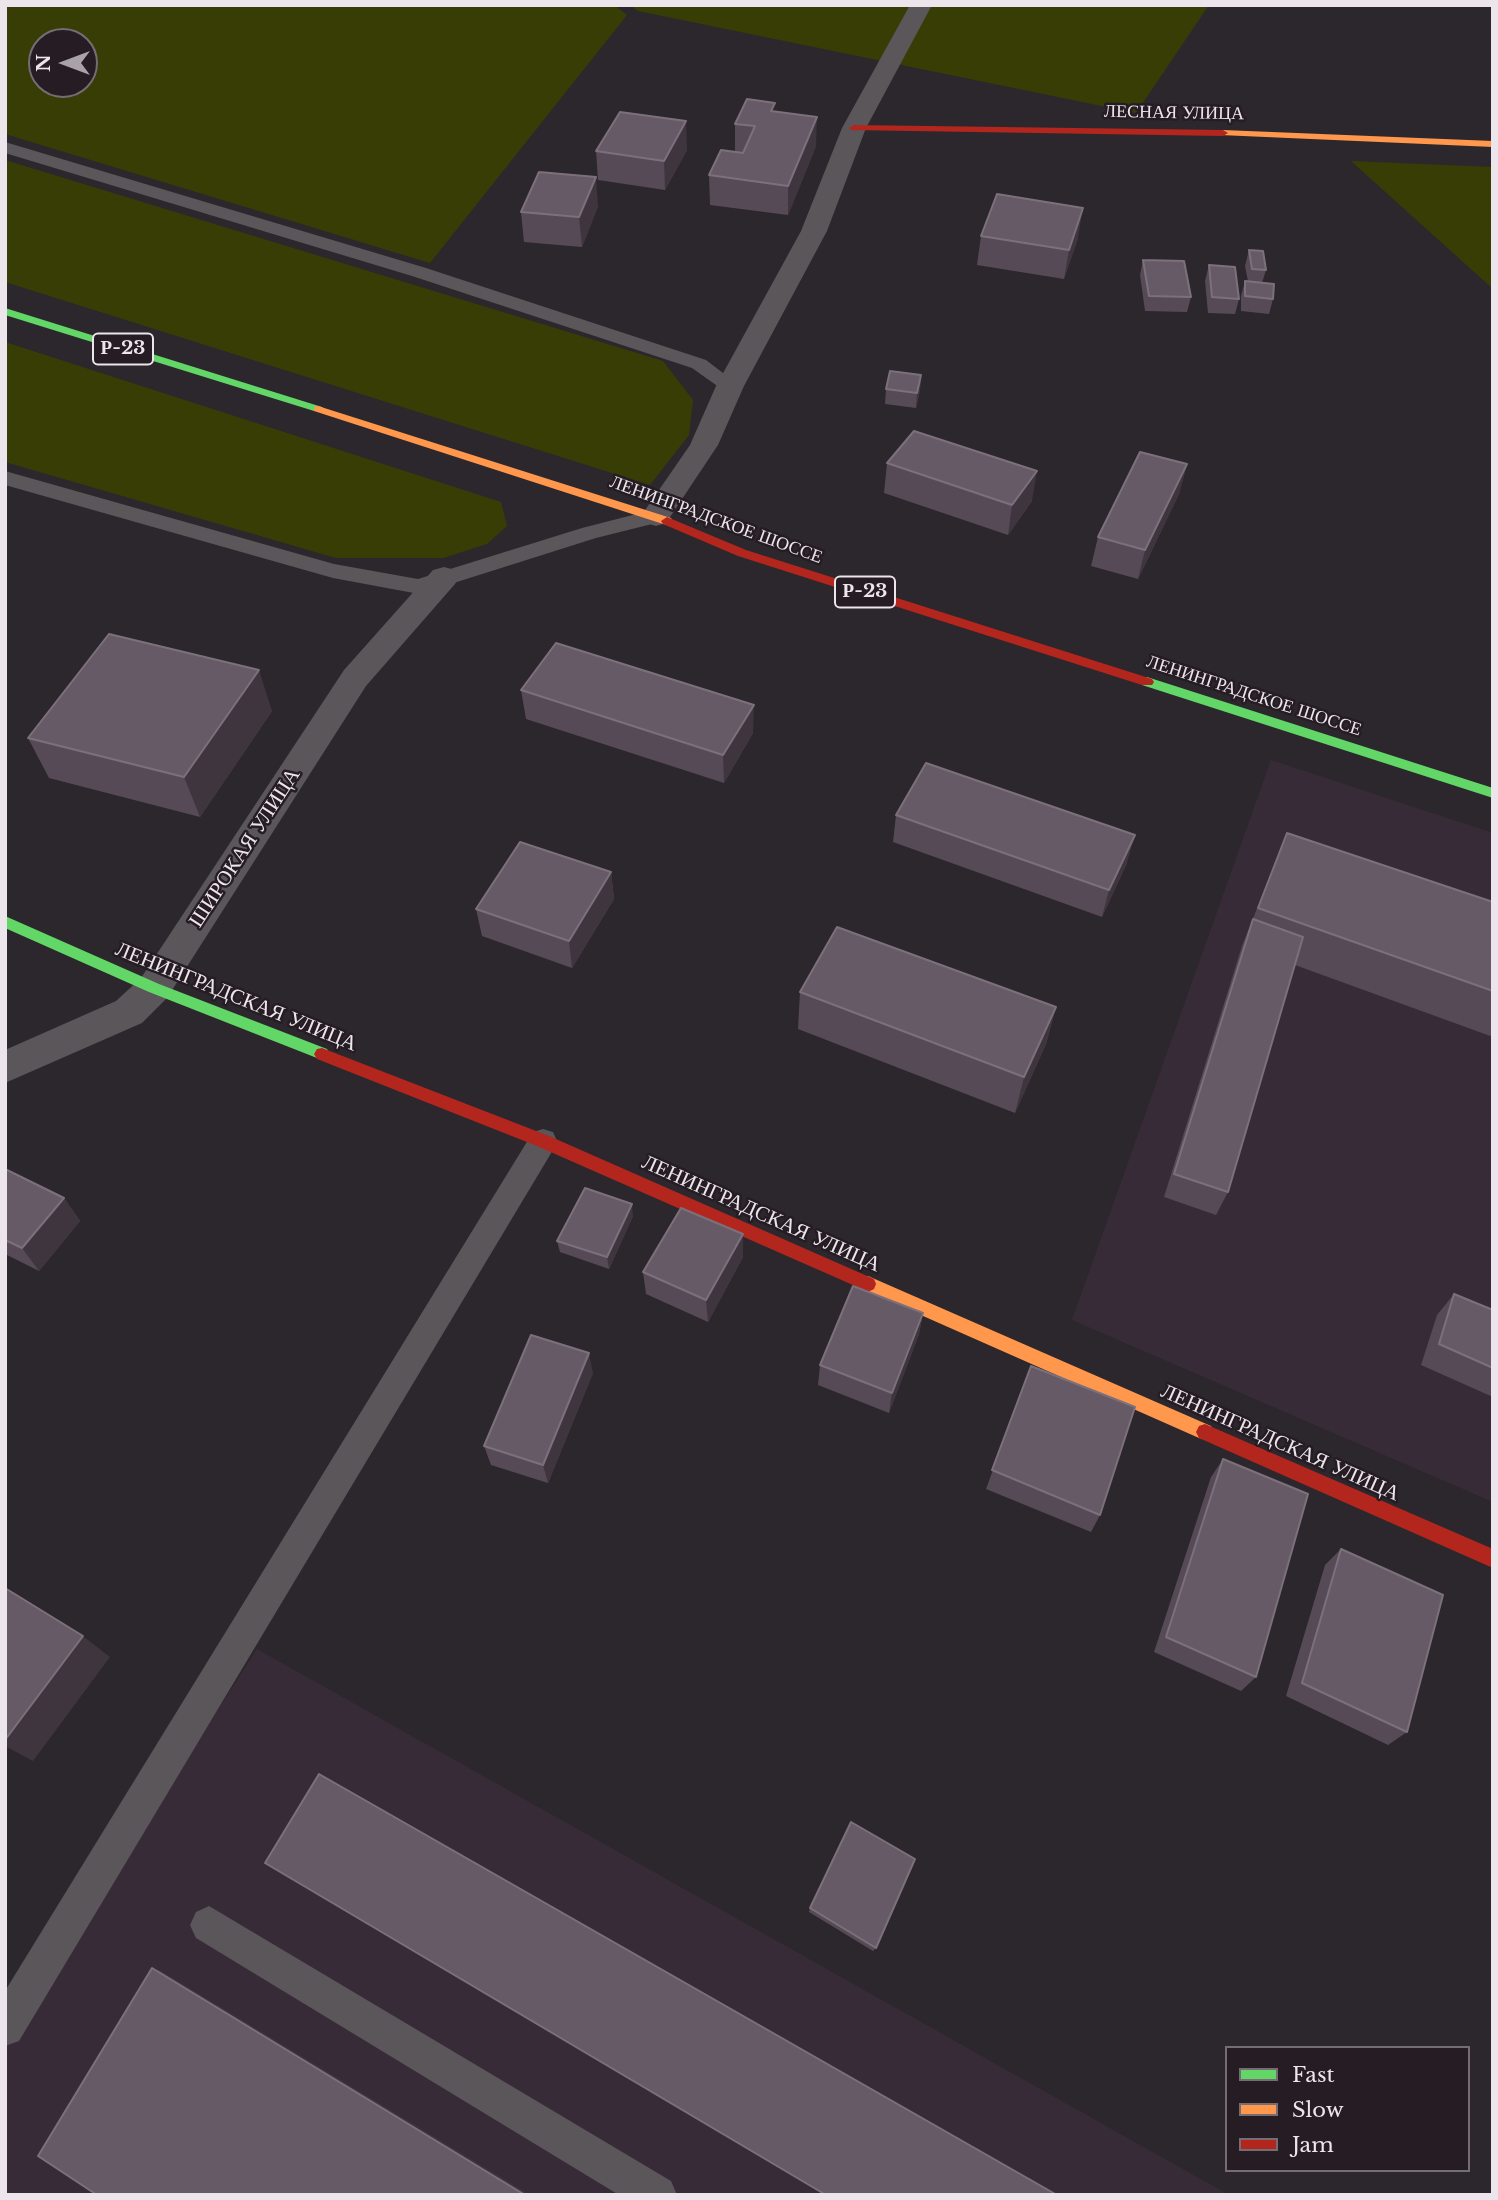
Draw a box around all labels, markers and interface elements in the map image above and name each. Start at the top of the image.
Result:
north arrow [28,28,98,98]
text: N [32,54,55,72]
street label: ЛЕСНАЯ УЛИЦА [1104,101,1244,125]
road number: Р-23 [93,334,153,364]
street label: ЛЕНИНГРАДСКОЕ ШОССЕ [607,471,825,569]
road number: Р-23 [835,576,895,608]
street label: ЛЕНИНГРАДСКОЕ ШОССЕ [1144,651,1364,741]
street label: ШИРОКАЯ УЛИЦА [184,764,306,932]
street label: ЛЕНИНГРАДСКАЯ УЛИЦА [111,937,361,1057]
street label: ЛЕНИНГРАДСКАЯ УЛИЦА [638,1150,884,1278]
street label: ЛЕНИНГРАДСКАЯ УЛИЦА [1157,1379,1403,1507]
legend [1225,2046,1470,2172]
text: Fast [1292,2062,1334,2088]
text: Slow [1292,2097,1344,2123]
text: Jam [1292,2132,1334,2158]

